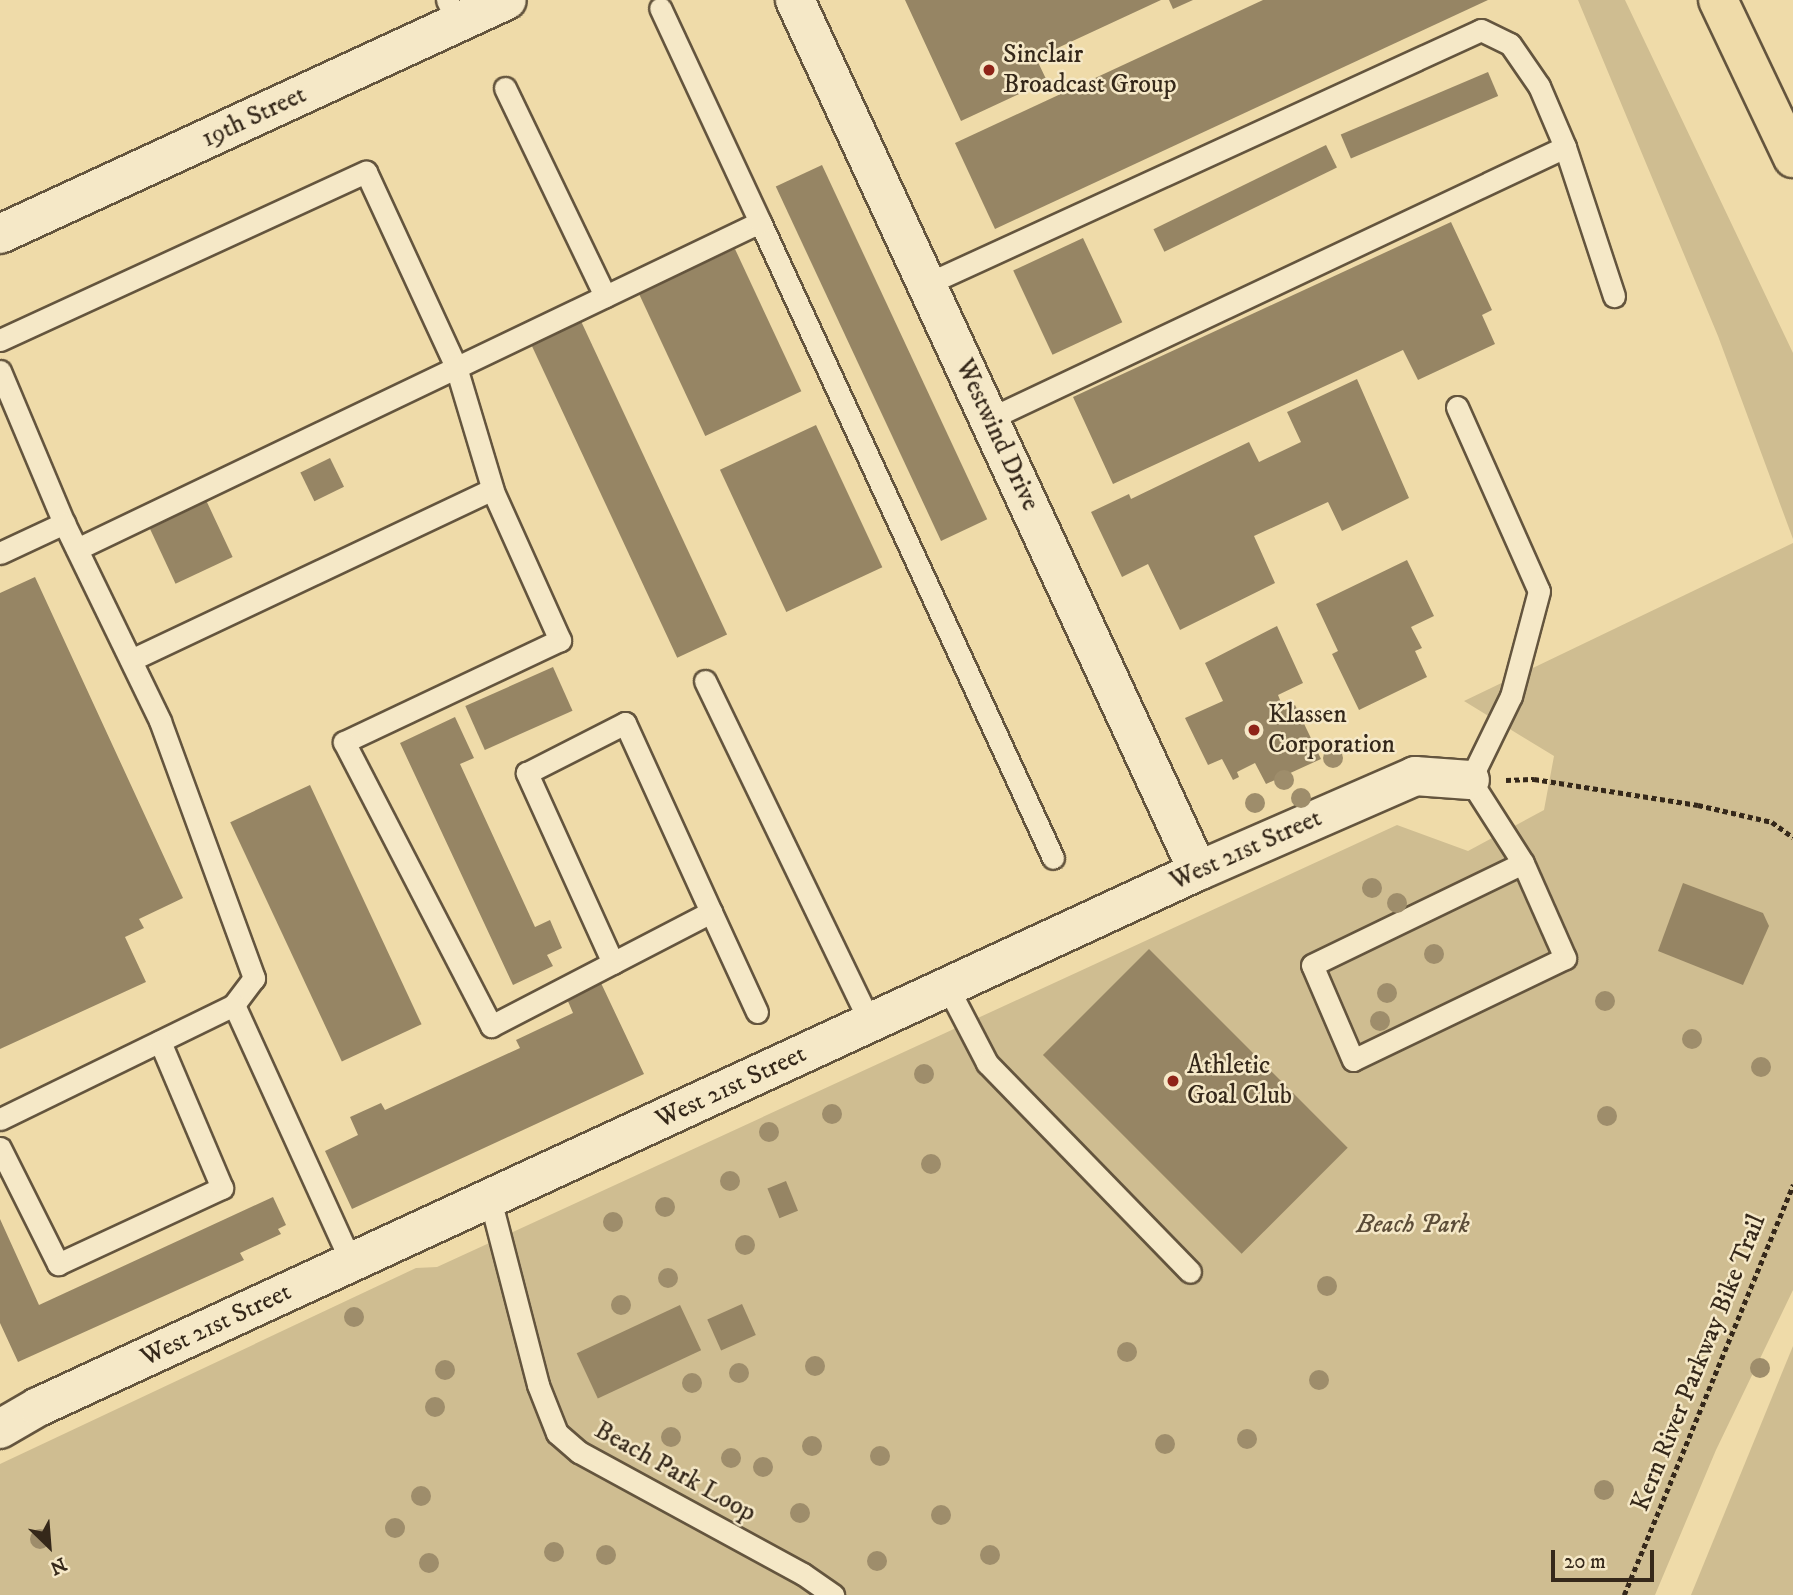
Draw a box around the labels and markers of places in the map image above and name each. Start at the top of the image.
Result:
place label: Sinclair Broadcast Group [1003,39,1177,100]
marker: Sinclair Broadcast Group [981,62,997,78]
place label: Klassen Corporation [1268,699,1395,760]
marker: Klassen Corporation [1246,722,1262,738]
place label: Athletic Goal Club [1187,1050,1292,1112]
marker: Athletic Goal Club [1165,1073,1181,1089]

